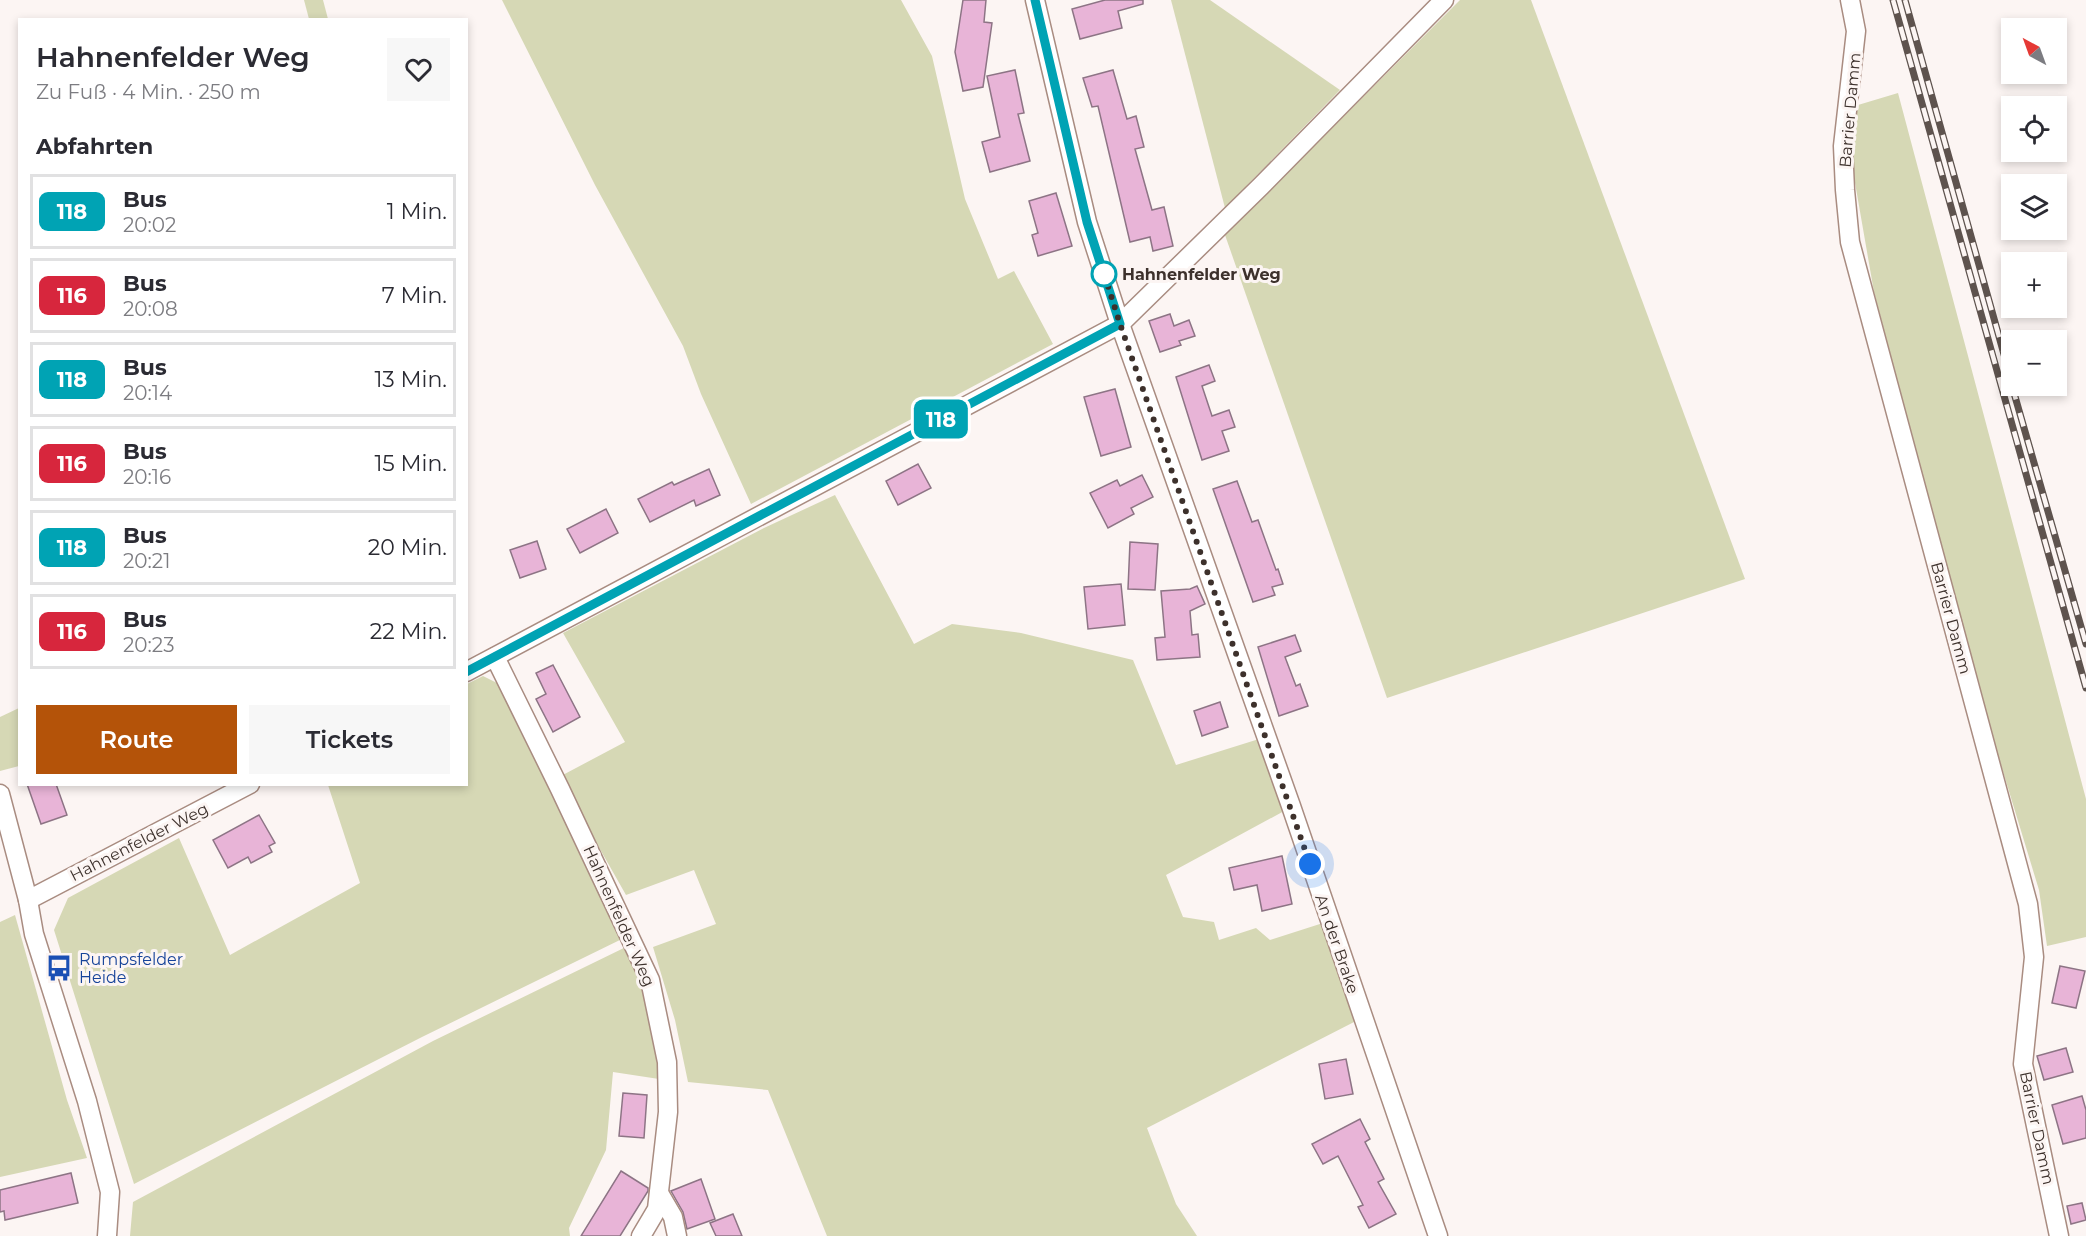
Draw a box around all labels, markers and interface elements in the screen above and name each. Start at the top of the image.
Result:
north arrow [2001,18,2067,84]
map controls [2001,18,2067,396]
button: heart [387,38,450,101]
text: Hahnenfelder Weg [36,40,310,74]
street label: Barrier Damm [1836,52,1864,168]
text: Zu Fuß · 4 Min. · 250 m [36,80,261,104]
button: locate [2001,96,2067,162]
text: Abfahrten [36,133,153,160]
button: layers [2001,174,2067,240]
text: Bus [123,186,167,213]
text: 1 Min. [387,198,447,225]
text: 118 [57,199,87,224]
text: 20:02 [123,213,176,237]
button: + [2001,252,2067,318]
marker: Hahnenfelder Weg [1091,261,1117,287]
place label: Hahnenfelder Weg [1122,265,1281,284]
text: Bus [123,270,167,297]
text: 7 Min. [382,282,447,309]
text: 116 [57,283,87,308]
text: 20:08 [123,297,178,321]
button: − [2001,330,2067,396]
text: Bus [123,354,167,381]
text: 13 Min. [374,366,447,393]
text: 118 [57,367,87,392]
text: 20:14 [123,381,172,405]
line badge: 118 [906,400,976,438]
text: 118 [926,407,956,432]
text: Bus [123,438,167,465]
text: 15 Min. [374,450,447,477]
text: 116 [57,451,87,476]
text: 20:16 [123,465,171,489]
text: Bus [123,522,167,549]
text: 20 Min. [368,534,447,561]
text: 118 [57,535,87,560]
text: 20:21 [123,549,170,573]
street label: Barrier Damm [1927,560,1975,676]
text: Bus [123,606,167,633]
text: 22 Min. [370,618,447,645]
text: 116 [57,619,87,644]
text: 20:23 [123,633,174,657]
button: Route [36,705,237,774]
button: Tickets [249,705,450,774]
street label: Hahnenfelder Weg [67,799,211,885]
street label: Hahnenfelder Weg [579,842,659,990]
your location [1295,849,1325,879]
street label: An der Brake [1311,892,1363,996]
place label: Rumpsfelder Heide [79,950,183,987]
bus stop icon: Rumpsfelder Heide [44,953,74,983]
street label: Barrier Damm [2016,1070,2058,1186]

